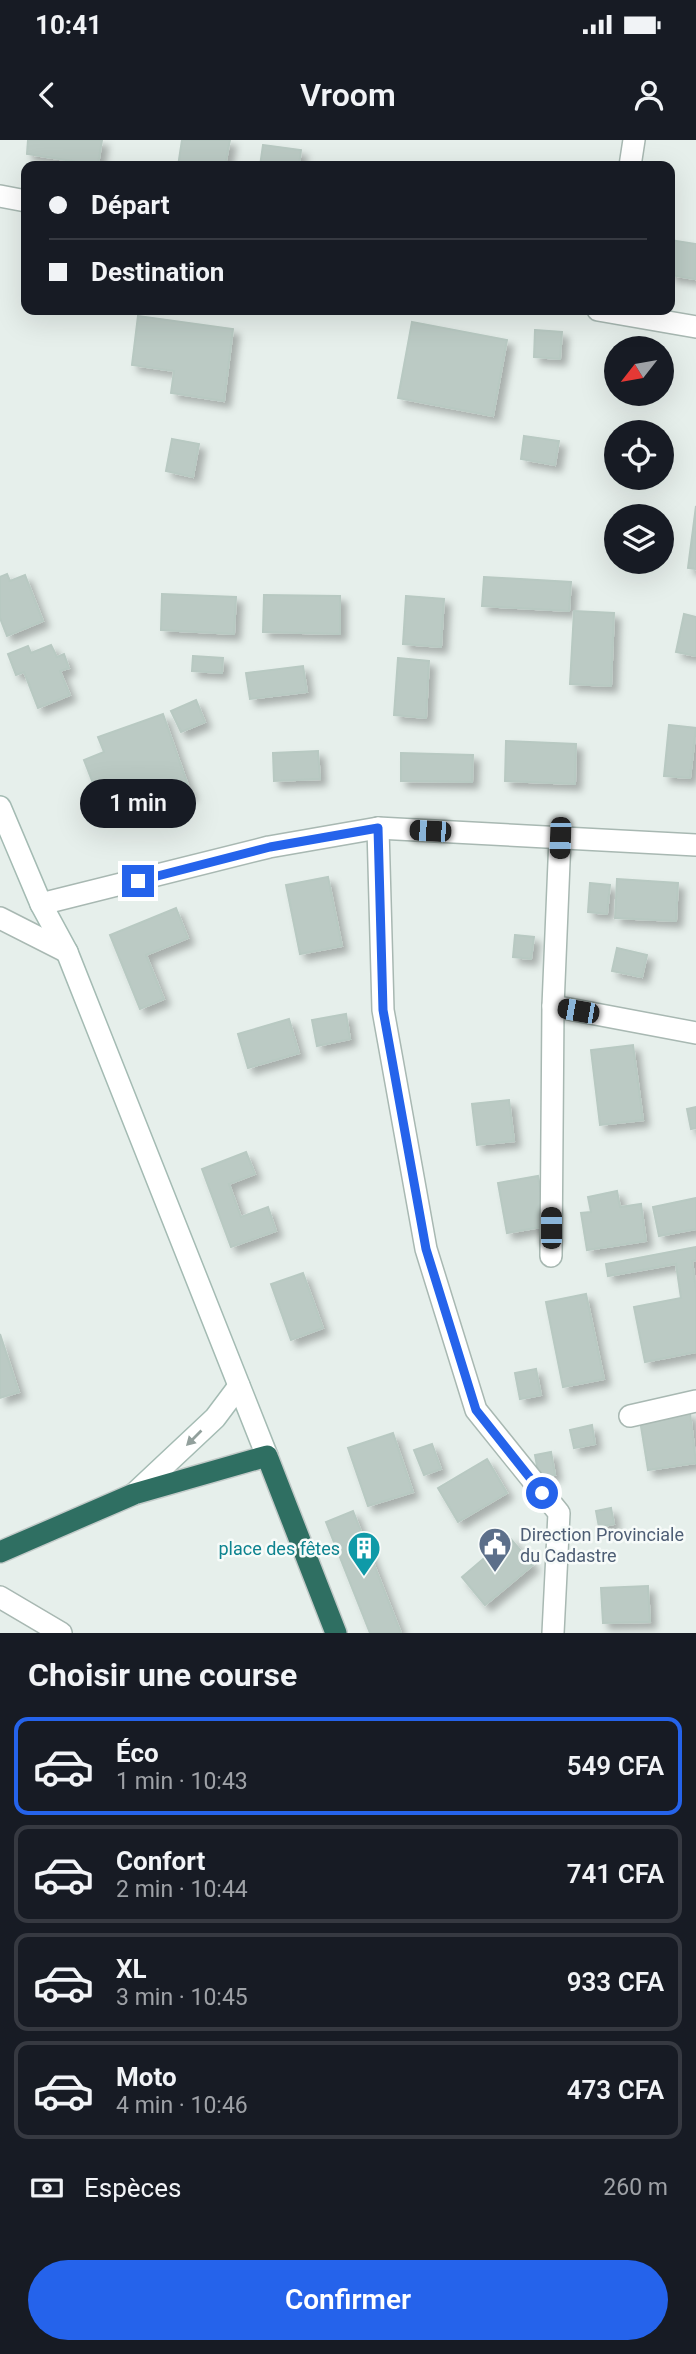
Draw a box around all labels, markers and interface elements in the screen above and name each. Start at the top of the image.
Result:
text: 10:41 [35,10,102,40]
icon: back [28,76,66,114]
text: Vroom [300,76,396,114]
icon: person [630,76,668,114]
text: Départ [91,190,169,220]
text: Destination [91,257,224,287]
north arrow [604,336,674,406]
map controls [604,336,674,574]
button: locate [604,420,674,490]
button: layers [604,504,674,574]
callout: 1 min [80,780,196,828]
text: 1 min [109,790,167,817]
car [549,817,572,859]
car [409,819,452,843]
route end [122,865,154,897]
car [556,997,601,1025]
car [541,1207,562,1249]
one-way arrow [187,1429,203,1446]
route start [526,1477,558,1509]
place label: Direction Provinciale du Cadastre [520,1524,684,1566]
public building icon: Direction Provinciale du Cadastre [476,1525,514,1574]
building icon: place des fêtes [345,1529,383,1578]
place label: place des fêtes [219,1538,340,1559]
text: Choisir une course [28,1656,297,1694]
icon: car [32,1735,95,1798]
text: Éco [116,1738,159,1768]
text: 549 CFA [567,1751,664,1781]
text: 1 min · 10:43 [116,1768,248,1795]
icon: car [32,1843,95,1906]
text: Confort [116,1846,205,1876]
text: 741 CFA [567,1859,664,1889]
text: 2 min · 10:44 [116,1876,248,1903]
icon: car [32,1951,95,2014]
text: XL [116,1954,147,1984]
text: 933 CFA [567,1967,664,1997]
text: 3 min · 10:45 [116,1984,248,2011]
icon: car [32,2059,95,2122]
text: Moto [116,2062,177,2092]
text: 473 CFA [567,2075,664,2105]
text: 4 min · 10:46 [116,2092,248,2119]
icon: cash [28,2169,66,2207]
text: Espèces [84,2173,181,2203]
text: 260 m [603,2174,668,2201]
button: Confirmer [28,2260,668,2340]

